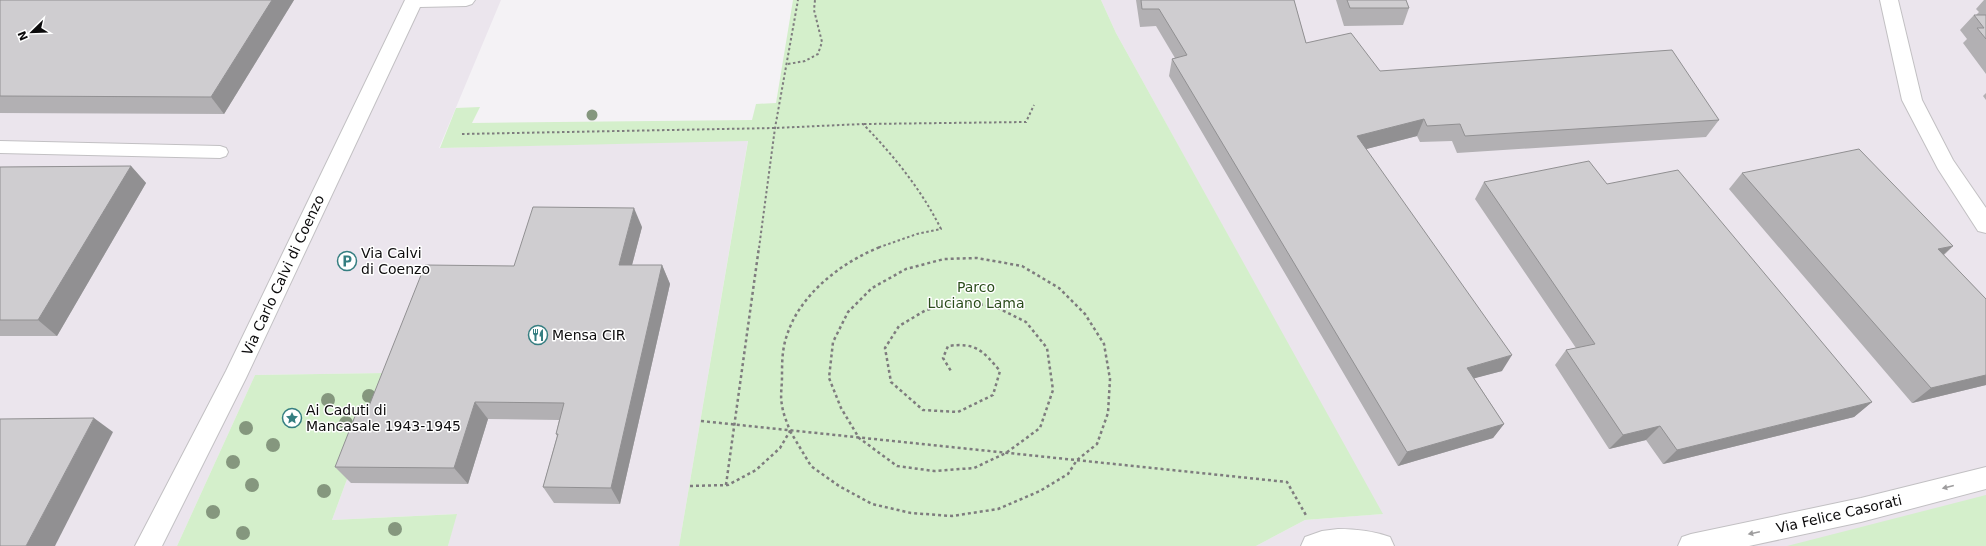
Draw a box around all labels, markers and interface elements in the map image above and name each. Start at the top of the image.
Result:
north arrow [12,12,52,52]
text: N [15,29,31,42]
street label: Via Carlo Calvi di Coenzo [239,192,327,358]
place label: Via Calvi di Coenzo [361,245,430,277]
parking icon: Via Calvi di Coenzo [336,250,358,272]
park label: Parco Luciano Lama [927,279,1025,311]
restaurant icon: Mensa CIR [527,324,549,346]
place label: Mensa CIR [552,327,626,343]
place label: Ai Caduti di Mancasale 1943-1945 [306,402,461,434]
place icon: Ai Caduti di Mancasale 1943-1945 [281,407,303,429]
one-way arrow [1942,485,1954,491]
street label: Via Felice Casorati [1775,492,1903,536]
one-way arrow [1747,530,1760,536]

